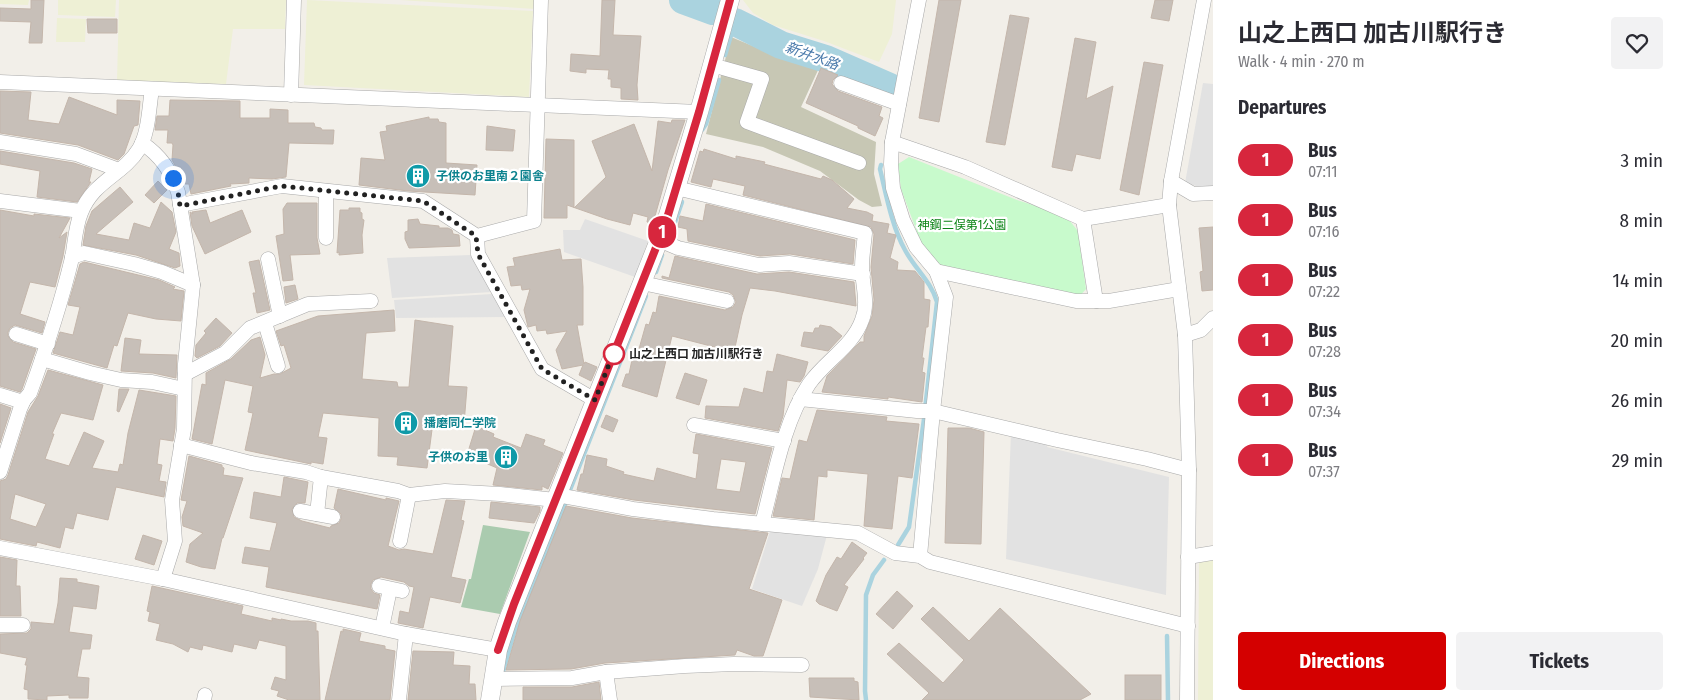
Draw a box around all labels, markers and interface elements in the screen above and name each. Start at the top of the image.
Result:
button: heart [1611,17,1663,69]
text: 山之上西口 加古川駅行き [1238,19,1507,47]
water label: 新井水路 [783,38,842,74]
text: Walk · 4 min · 270 m [1238,52,1365,71]
text: Departures [1238,96,1326,119]
text: Bus [1308,139,1337,162]
text: 1 [1262,149,1269,171]
text: 3 min [1621,149,1663,172]
text: 07:11 [1308,162,1338,181]
building icon: 子供のお里南２園舎 [405,163,431,189]
your location [161,166,186,191]
place label: 子供のお里南２園舎 [436,169,544,183]
text: Bus [1308,199,1337,222]
text: 1 [1262,209,1269,231]
text: 8 min [1620,209,1663,232]
line badge: 1 [646,216,678,248]
park label: 神鋼二俣第1公園 [918,218,1006,232]
text: 1 [658,221,666,243]
text: 07:16 [1308,222,1339,241]
text: Bus [1308,259,1337,282]
text: 1 [1262,269,1269,291]
text: 14 min [1613,269,1663,292]
text: 07:22 [1308,282,1340,301]
text: Bus [1308,319,1337,342]
text: 1 [1262,329,1269,351]
text: 20 min [1611,329,1663,352]
text: 07:28 [1308,342,1341,361]
marker: 山之上西口 加古川駅行き [603,343,625,365]
place label: 山之上西口 加古川駅行き [629,347,764,361]
text: Bus [1308,379,1337,402]
text: 1 [1262,389,1269,411]
text: 26 min [1611,389,1663,412]
text: 07:34 [1308,402,1341,421]
building icon: 播磨同仁学院 [393,410,419,436]
place label: 播磨同仁学院 [424,416,496,430]
text: Bus [1308,439,1337,462]
building icon: 子供のお里 [493,444,519,470]
text: 1 [1262,449,1269,471]
text: 29 min [1612,449,1663,472]
place label: 子供のお里 [428,450,488,464]
text: 07:37 [1308,462,1340,481]
button: Directions [1238,632,1446,690]
button: Tickets [1456,632,1663,690]

